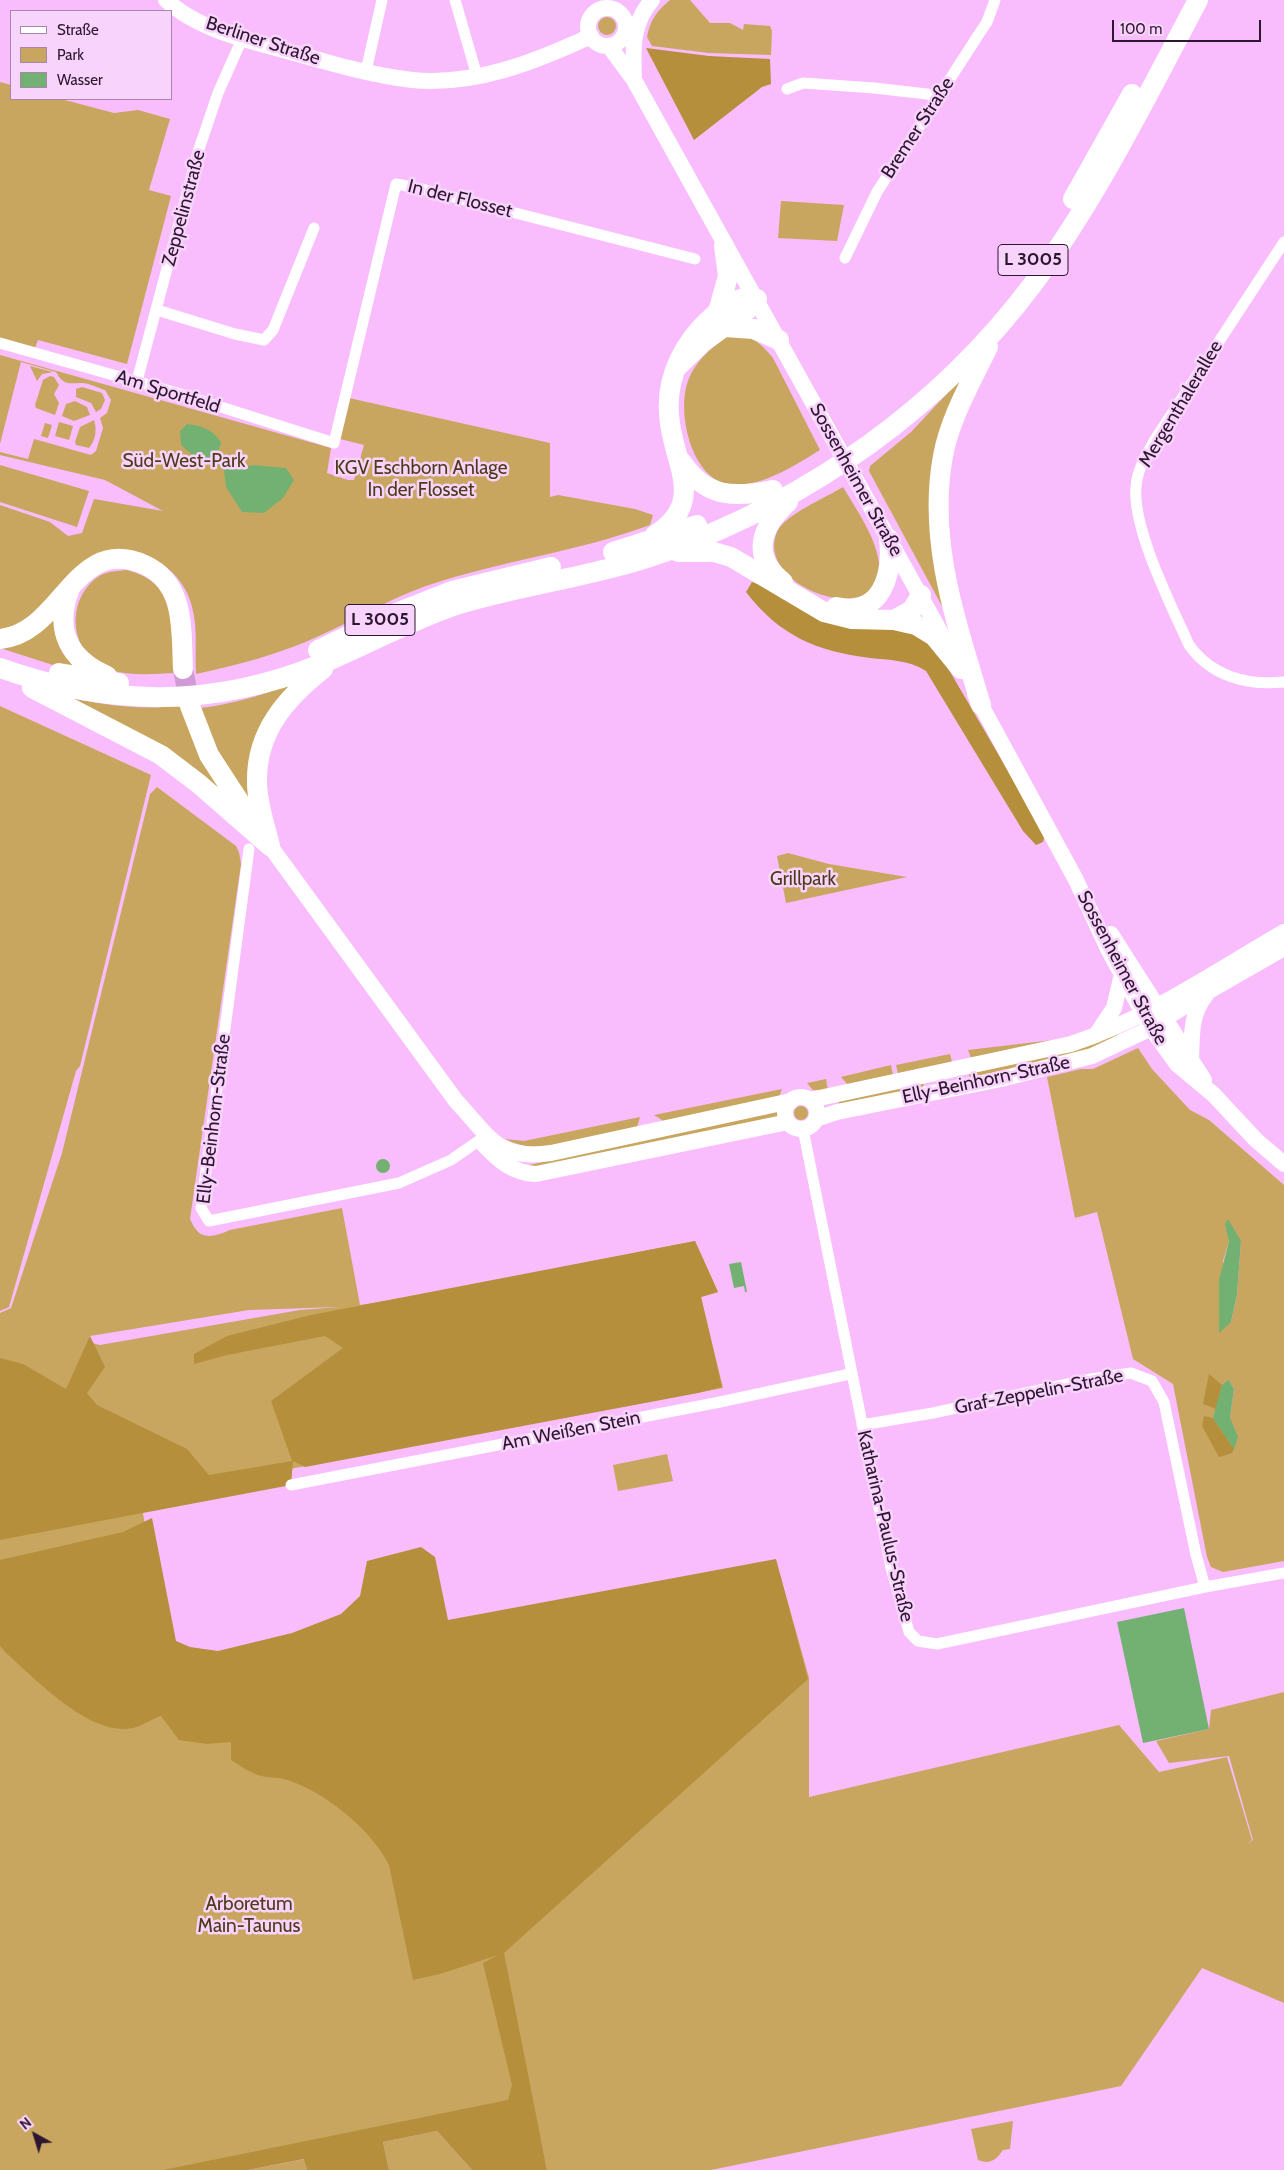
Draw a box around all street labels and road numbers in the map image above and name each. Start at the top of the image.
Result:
street label: Berliner Straße [203,12,323,70]
street label: Bremer Straße [877,73,959,183]
street label: Zeppelinstraße [158,147,210,269]
street label: In der Flosset [405,175,515,223]
road number: L 3005 [998,244,1068,276]
street label: Mergenthalerallee [1134,337,1228,471]
street label: Am Sportfeld [113,365,223,419]
street label: Sossenheimer Straße [805,400,907,560]
road number: L 3005 [345,604,415,636]
street label: Sossenheimer Straße [1072,887,1172,1049]
street label: Elly-Beinhorn-Straße [192,1033,236,1205]
street label: Elly-Beinhorn-Straße [900,1051,1072,1109]
street label: Graf-Zeppelin-Straße [953,1364,1125,1420]
street label: Am Weißen Stein [500,1406,642,1456]
street label: Katharina-Paulus-Straße [852,1428,918,1624]

